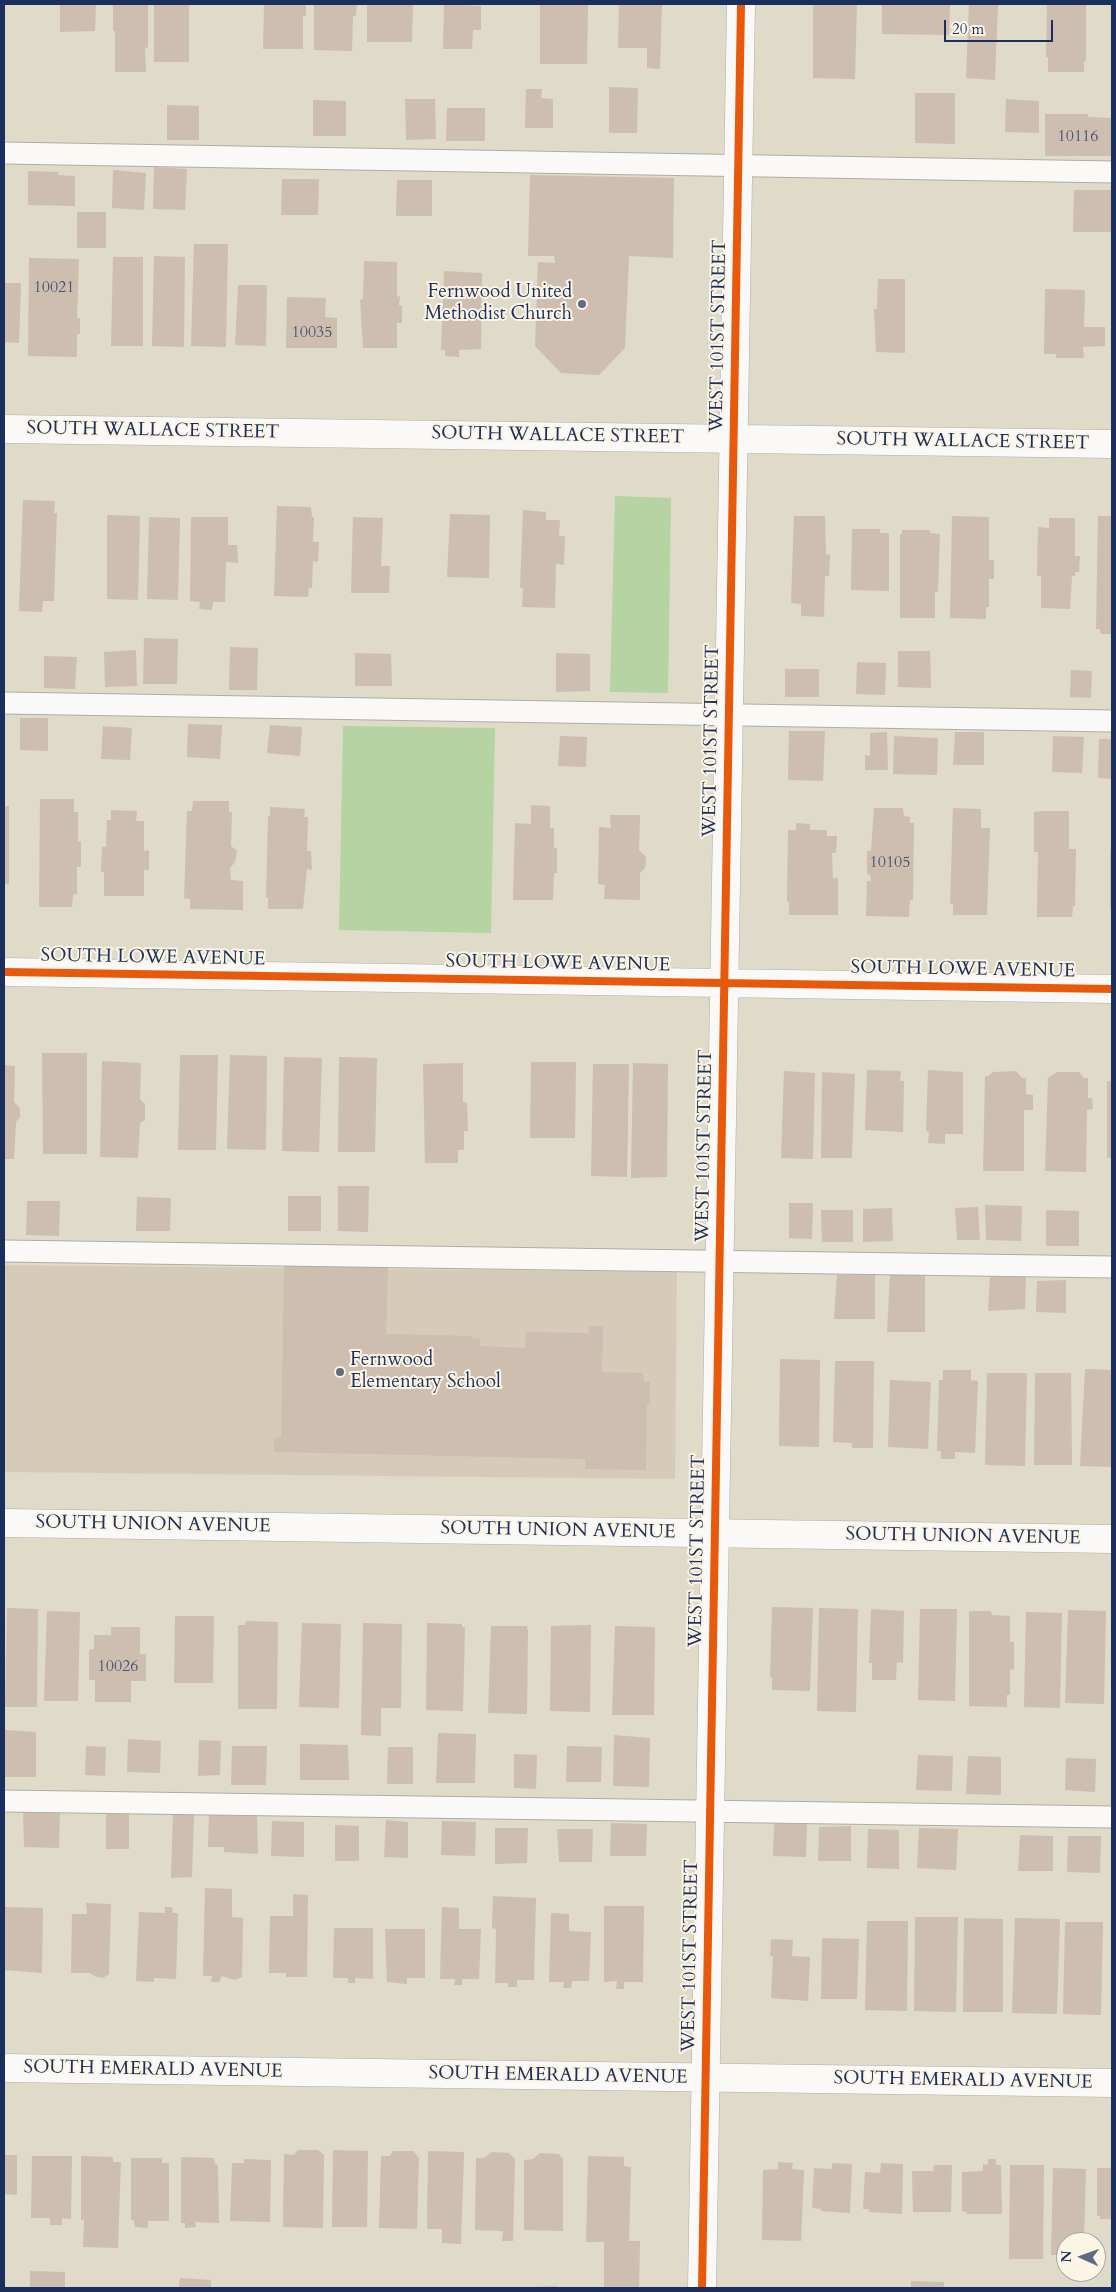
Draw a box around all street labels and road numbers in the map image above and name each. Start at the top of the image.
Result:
street label: WEST 101ST STREET [706,239,732,433]
street label: SOUTH WALLACE STREET [26,417,280,445]
street label: SOUTH WALLACE STREET [431,422,685,450]
street label: SOUTH WALLACE STREET [836,428,1090,456]
street label: WEST 101ST STREET [699,644,725,838]
street label: SOUTH LOWE AVENUE [40,945,266,971]
street label: SOUTH LOWE AVENUE [445,951,671,977]
street label: SOUTH LOWE AVENUE [850,957,1076,983]
street label: WEST 101ST STREET [692,1049,718,1243]
street label: WEST 101ST STREET [685,1454,711,1648]
street label: SOUTH UNION AVENUE [35,1512,271,1538]
street label: SOUTH UNION AVENUE [440,1518,676,1544]
street label: SOUTH UNION AVENUE [845,1524,1081,1550]
street label: WEST 101ST STREET [678,1859,704,2053]
street label: SOUTH EMERALD AVENUE [23,2056,283,2084]
street label: SOUTH EMERALD AVENUE [428,2062,688,2090]
street label: SOUTH EMERALD AVENUE [833,2067,1093,2095]

